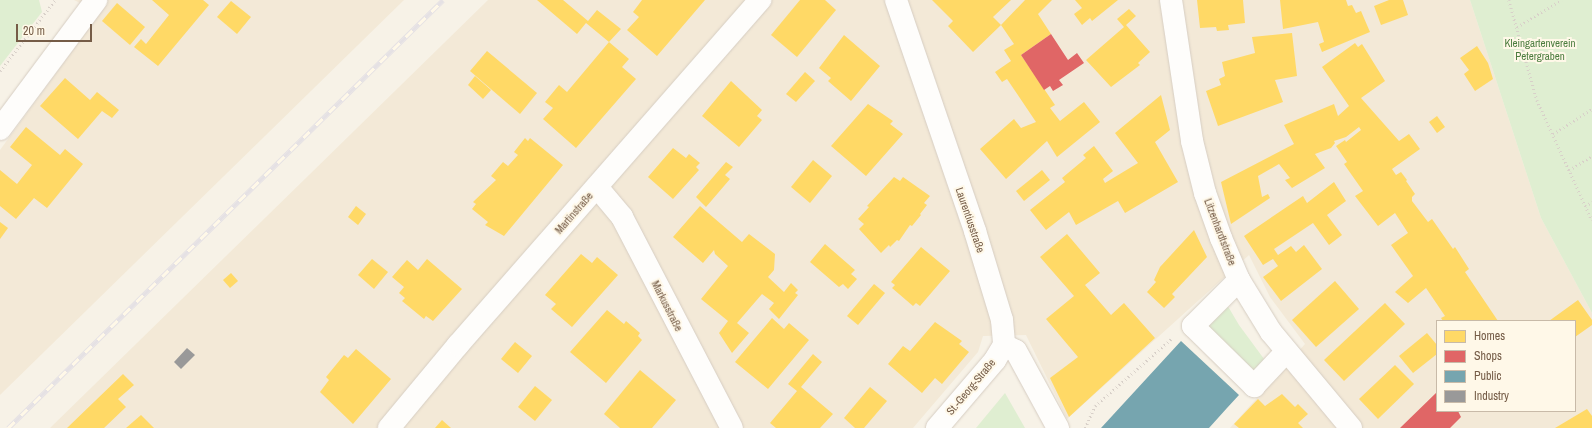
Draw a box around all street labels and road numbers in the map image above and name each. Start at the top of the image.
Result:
street label: Laurentiusstraße [953,186,987,254]
street label: Martinstraße [552,189,596,237]
street label: Litzenhardtstraße [1201,197,1239,267]
street label: Markusstraße [649,278,685,334]
street label: St.-Georg-Straße [944,356,998,418]

